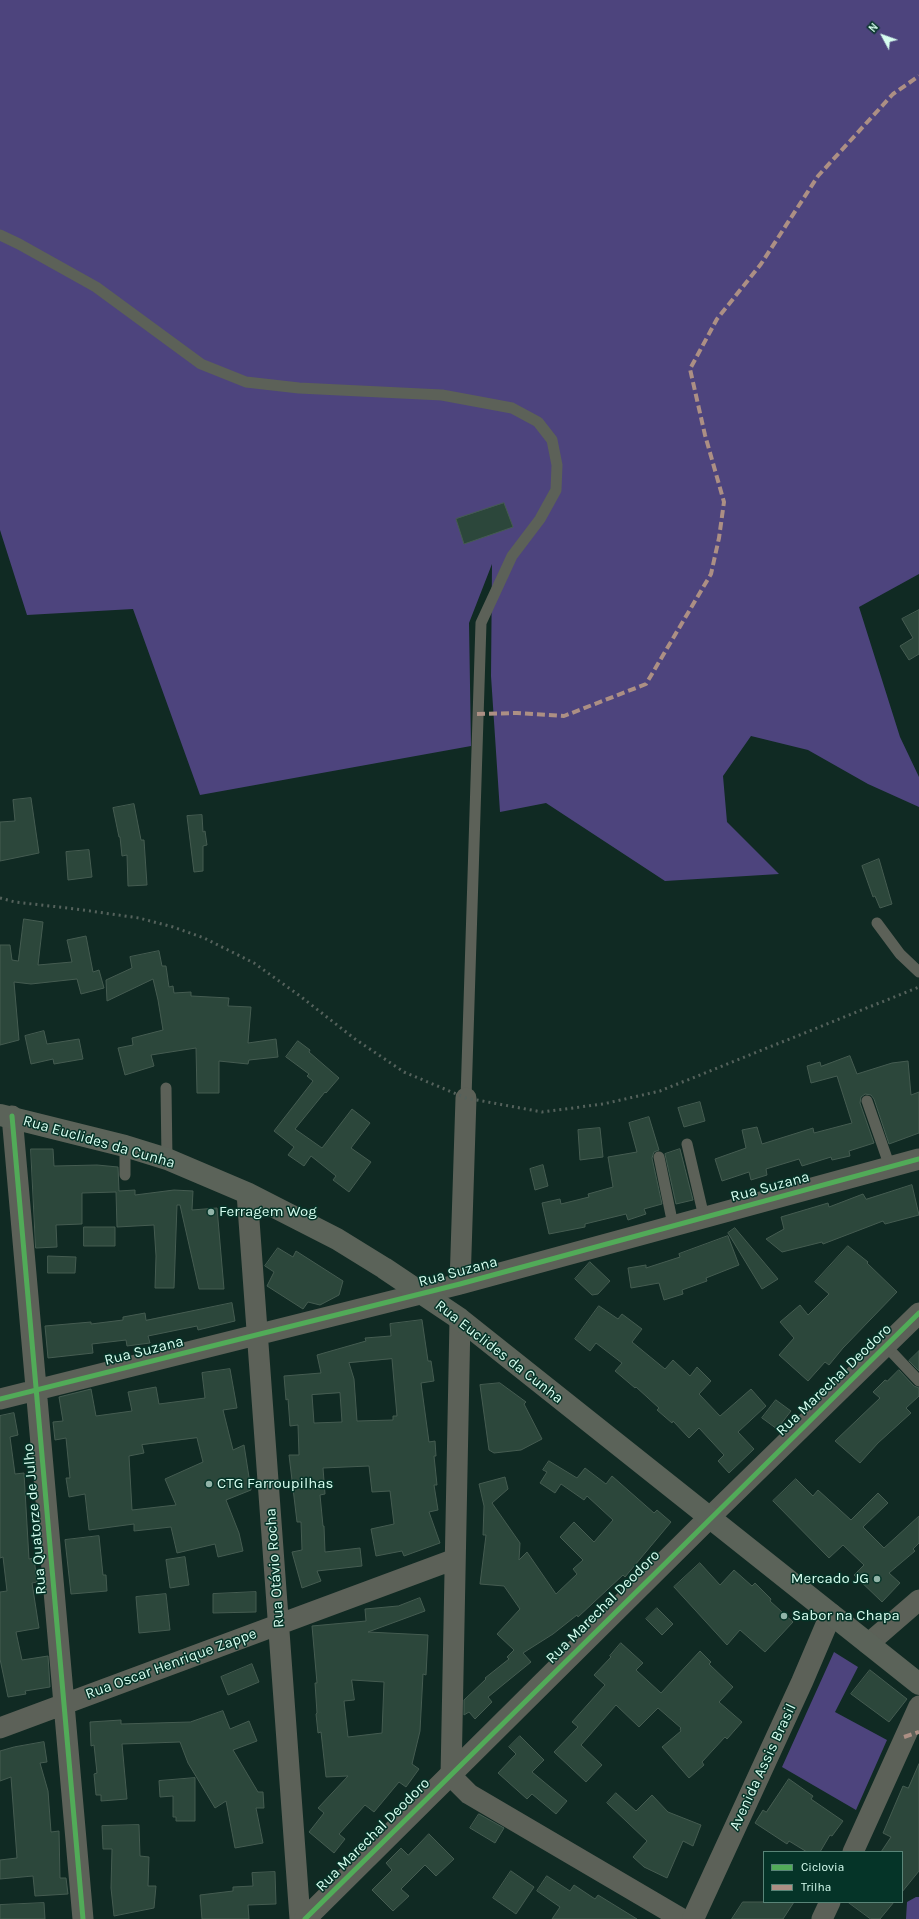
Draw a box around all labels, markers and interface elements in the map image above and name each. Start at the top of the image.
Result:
north arrow [863,16,903,56]
text: N [866,21,881,35]
street label: Rua Euclides da Cunha [21,1112,177,1172]
street label: Rua Suzana [729,1168,811,1206]
place label: Ferragem Wog [219,1203,317,1221]
marker: Ferragem Wog [206,1207,216,1217]
street label: Rua Suzana [417,1253,499,1291]
street label: Rua Euclides da Cunha [431,1296,567,1408]
street label: Rua Marechal Deodoro [773,1320,895,1440]
street label: Rua Suzana [103,1332,185,1370]
street label: Rua Quatorze de Julho [19,1443,51,1595]
place label: CTG Farroupilhas [217,1475,333,1493]
marker: CTG Farroupilhas [204,1479,214,1489]
street label: Rua Otávio Rocha [262,1508,288,1628]
street label: Rua Marechal Deodoro [542,1546,664,1668]
place label: Mercado JG [791,1570,869,1588]
marker: Mercado JG [872,1574,882,1584]
place label: Sabor na Chapa [792,1607,900,1625]
marker: Sabor na Chapa [779,1611,789,1621]
street label: Rua Oscar Henrique Zappe [83,1625,259,1703]
street label: Avenida Assis Brasil [726,1701,800,1833]
street label: Rua Marechal Deodoro [312,1774,434,1896]
legend [763,1851,903,1903]
text: Ciclovia [801,1860,844,1874]
text: Trilha [801,1880,831,1894]

